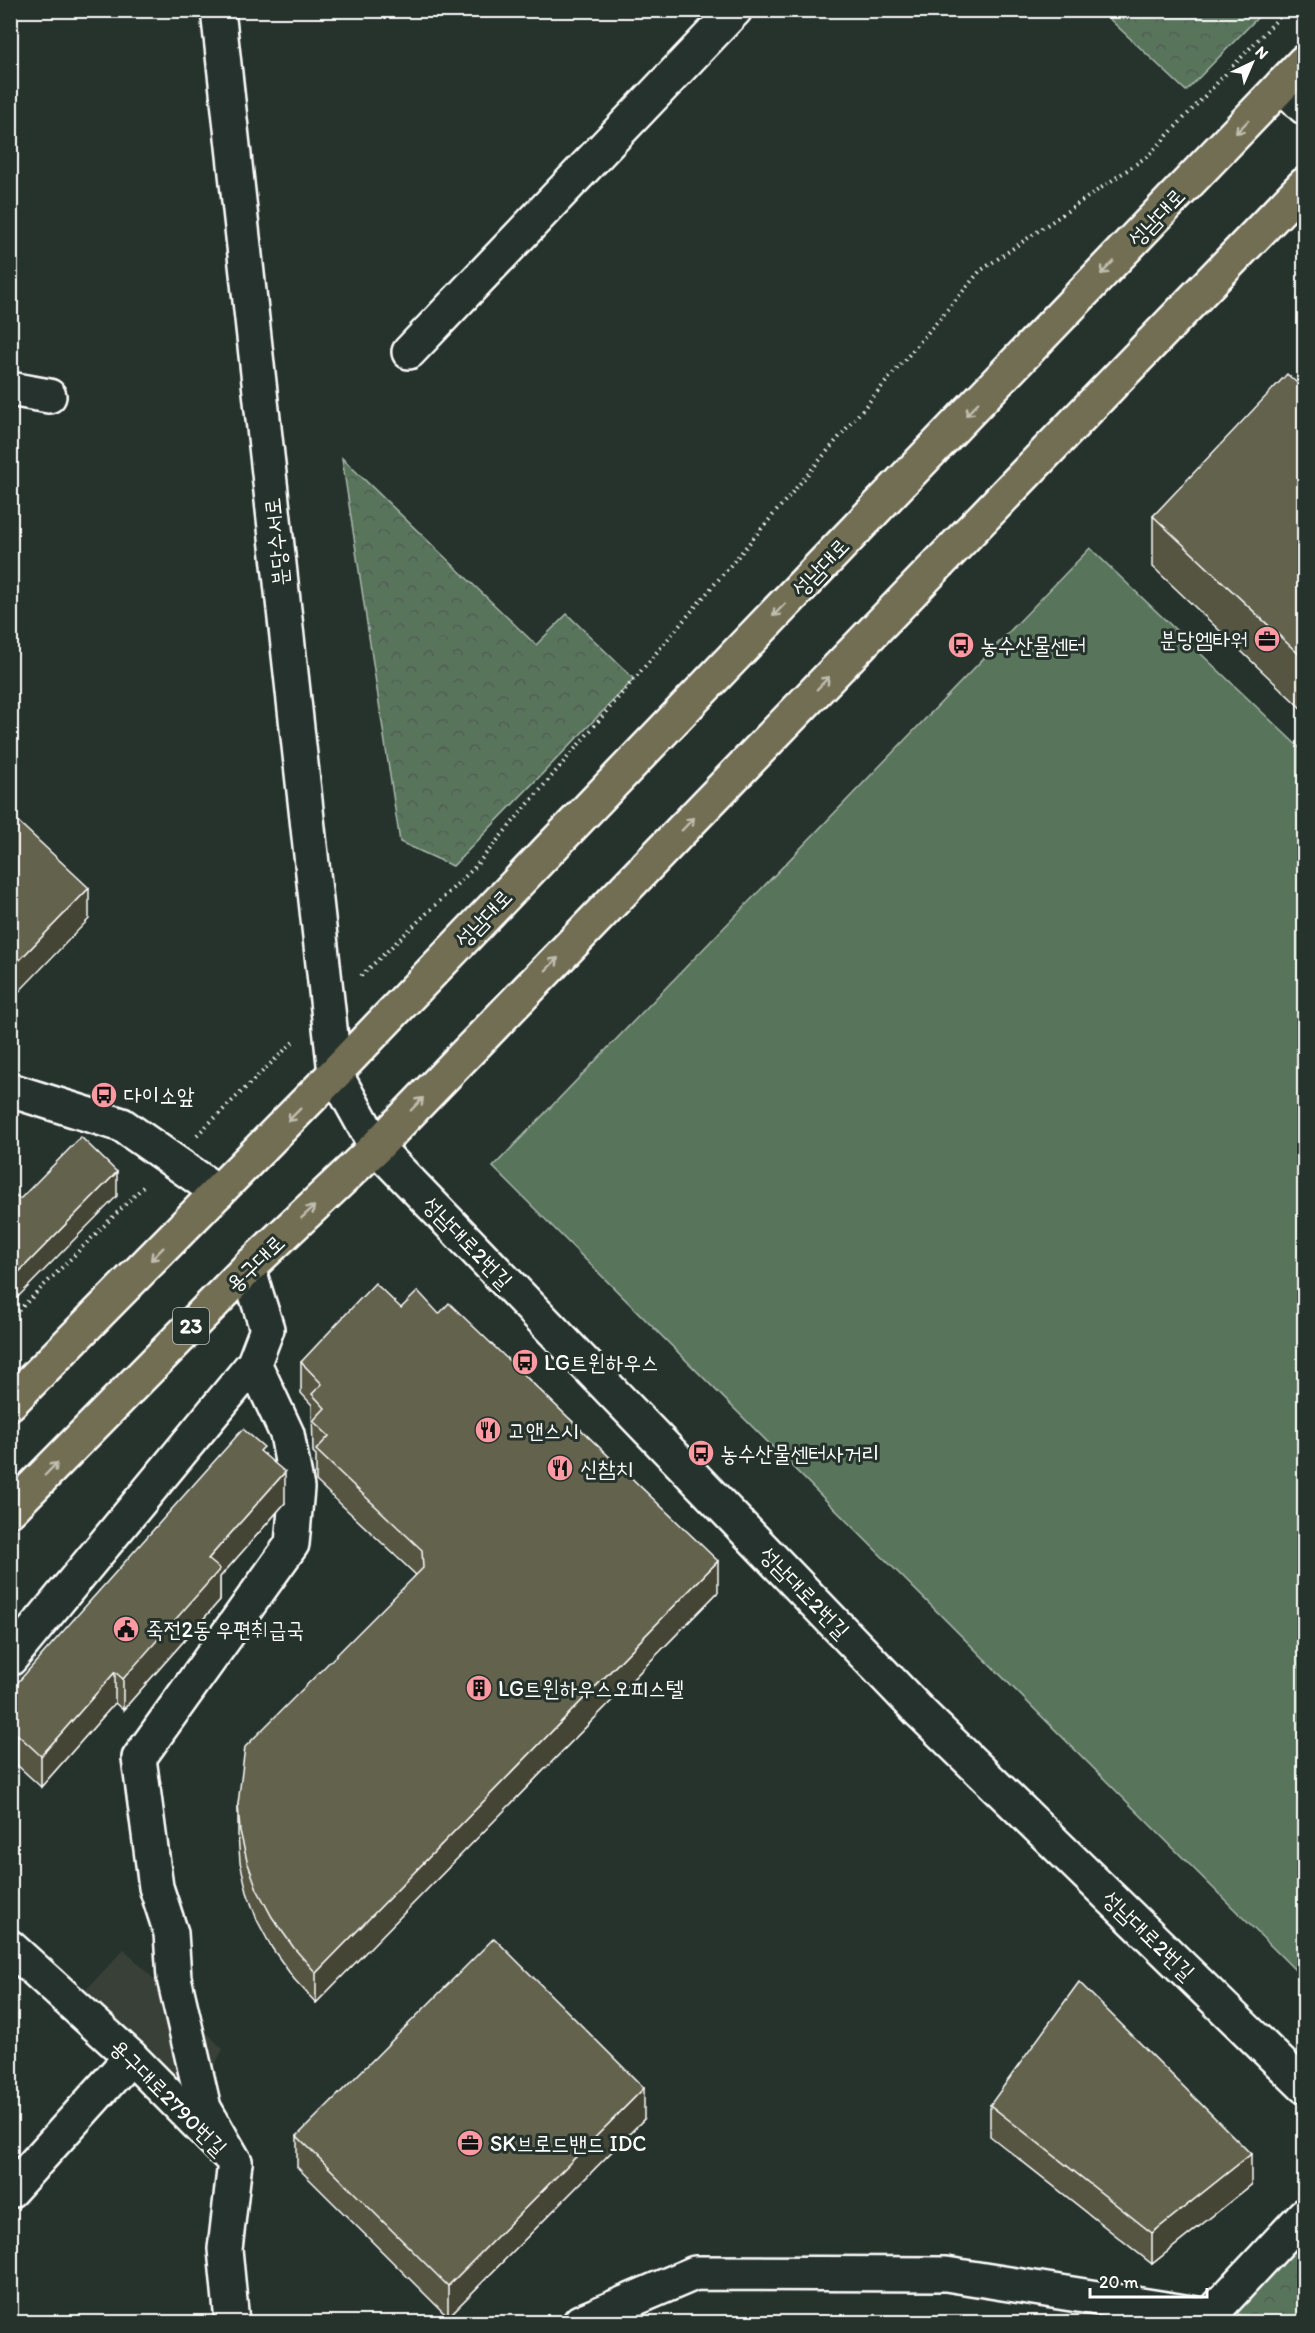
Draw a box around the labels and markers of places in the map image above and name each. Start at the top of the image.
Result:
office icon: 분당엠타워 [1252,624,1282,654]
place label: 분당엠타워 [1159,626,1248,653]
bus stop icon: 농수산물센터 [946,630,976,660]
place label: 농수산물센터 [980,632,1086,659]
bus stop icon: 다이소앞 [89,1080,119,1110]
place label: 다이소앞 [124,1082,195,1109]
bus stop icon: LG트윈하우스 [510,1347,540,1377]
place label: LG트윈하우스 [544,1349,659,1376]
restaurant icon: 고앤스시 [473,1415,503,1445]
place label: 고앤스시 [508,1417,579,1444]
bus stop icon: 농수산물센터사거리 [686,1438,716,1468]
place label: 농수산물센터사거리 [720,1440,879,1467]
restaurant icon: 신참치 [545,1453,575,1483]
place label: 신참치 [580,1455,633,1482]
public building icon: 죽전2동 우편취급국 [111,1614,141,1644]
place label: 죽전2동 우편취급국 [146,1616,304,1643]
building icon: LG트윈하우스오피스텔 [464,1673,494,1703]
place label: LG트윈하우스오피스텔 [498,1675,684,1702]
office icon: SK브로드밴드 IDC [455,2128,485,2158]
place label: SK브로드밴드 IDC [490,2130,647,2157]

